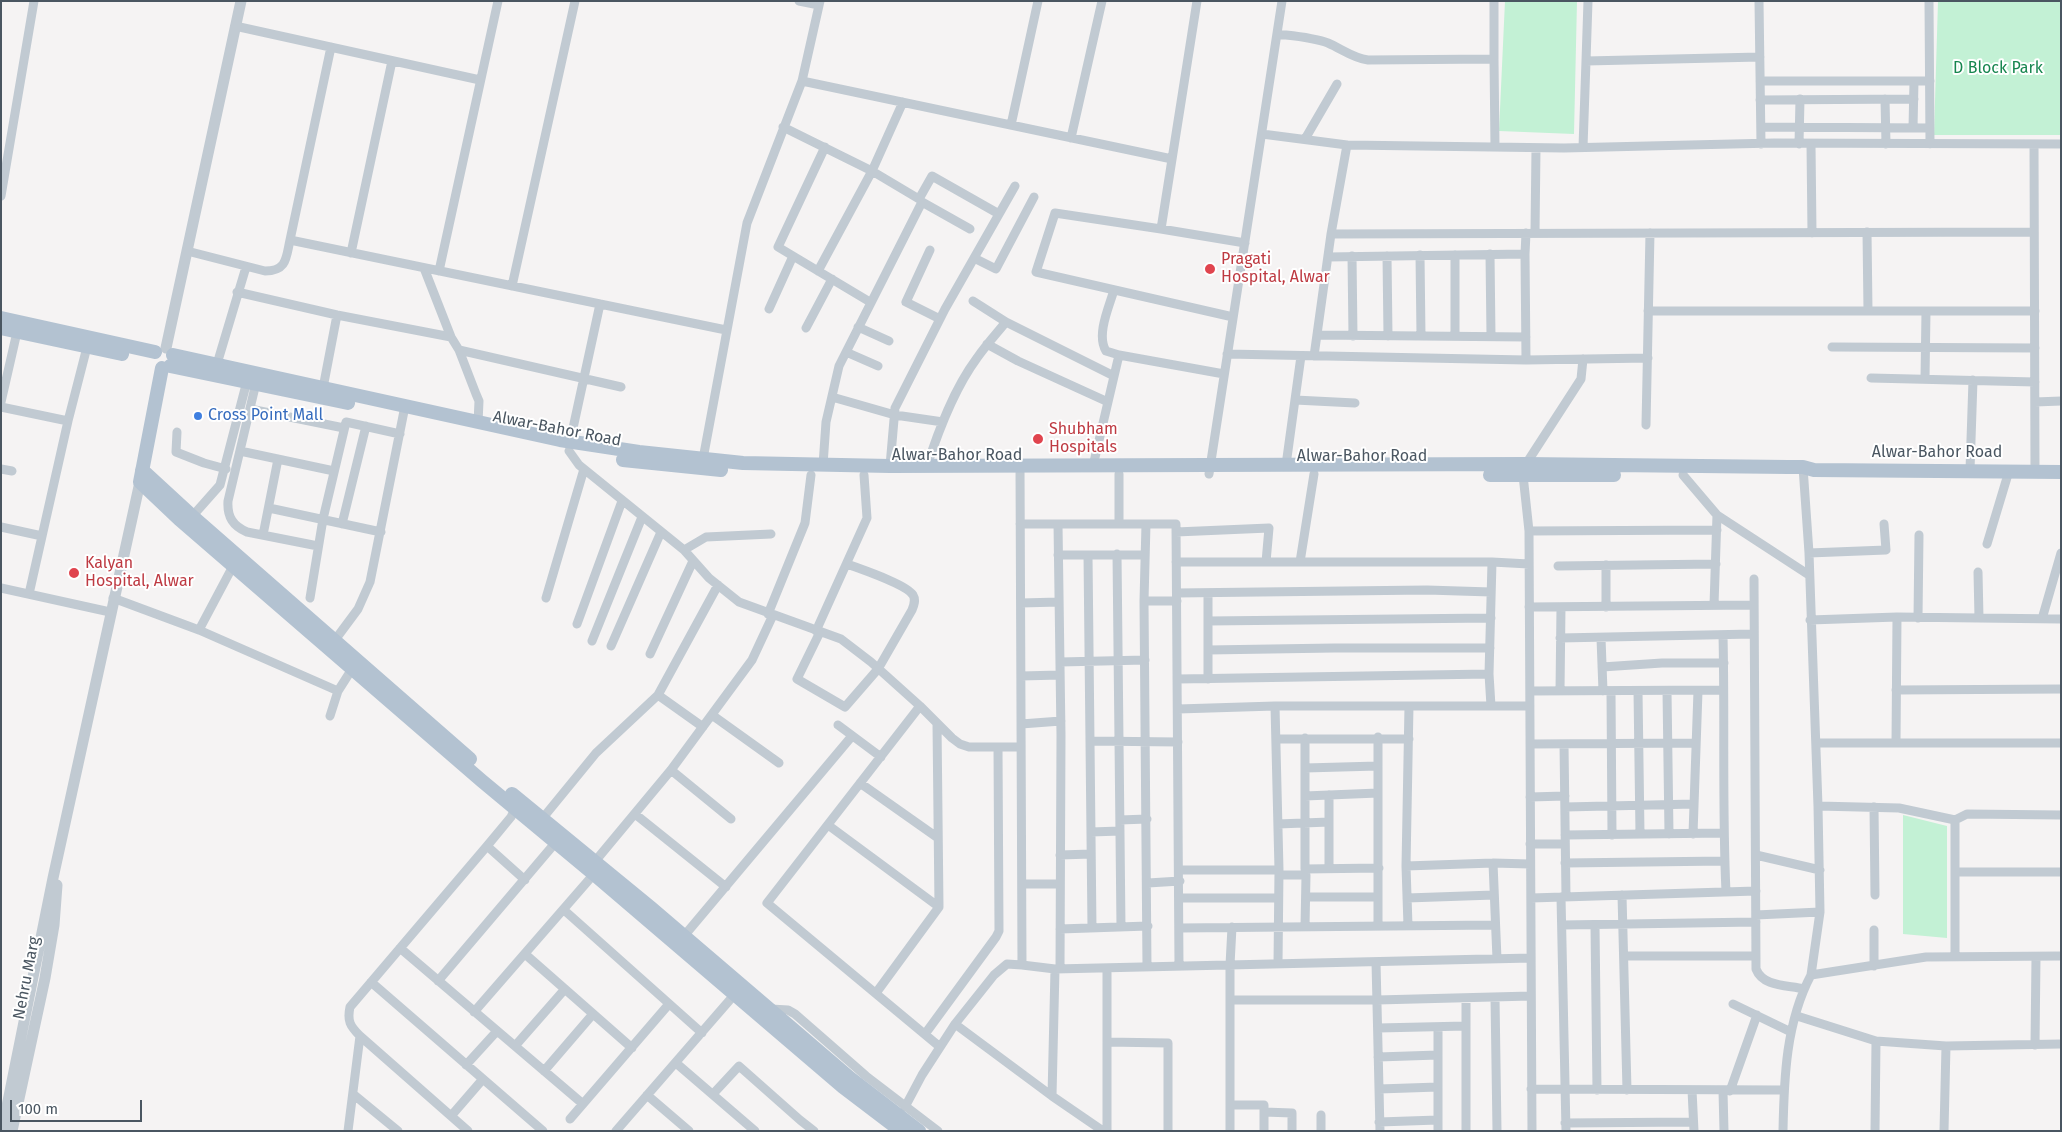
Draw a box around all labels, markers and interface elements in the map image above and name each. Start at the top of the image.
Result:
park label: D Block Park [1953,59,2043,79]
place label: Pragati Hospital, Alwar [1221,250,1330,288]
marker: Pragati Hospital, Alwar [1203,262,1217,276]
place label: Cross Point Mall [208,406,323,426]
street label: Alwar-Bahor Road [491,407,623,451]
marker: Cross Point Mall [192,410,204,422]
place label: Shubham Hospitals [1049,420,1118,458]
marker: Shubham Hospitals [1031,432,1045,446]
street label: Alwar-Bahor Road [1872,443,2002,463]
street label: Alwar-Bahor Road [892,446,1022,466]
street label: Alwar-Bahor Road [1297,447,1427,467]
place label: Kalyan Hospital, Alwar [85,554,194,592]
marker: Kalyan Hospital, Alwar [67,566,81,580]
street label: Nehru Marg [10,935,44,1021]
scale bar [12,1090,145,1122]
text: 100 m [18,1100,58,1118]

